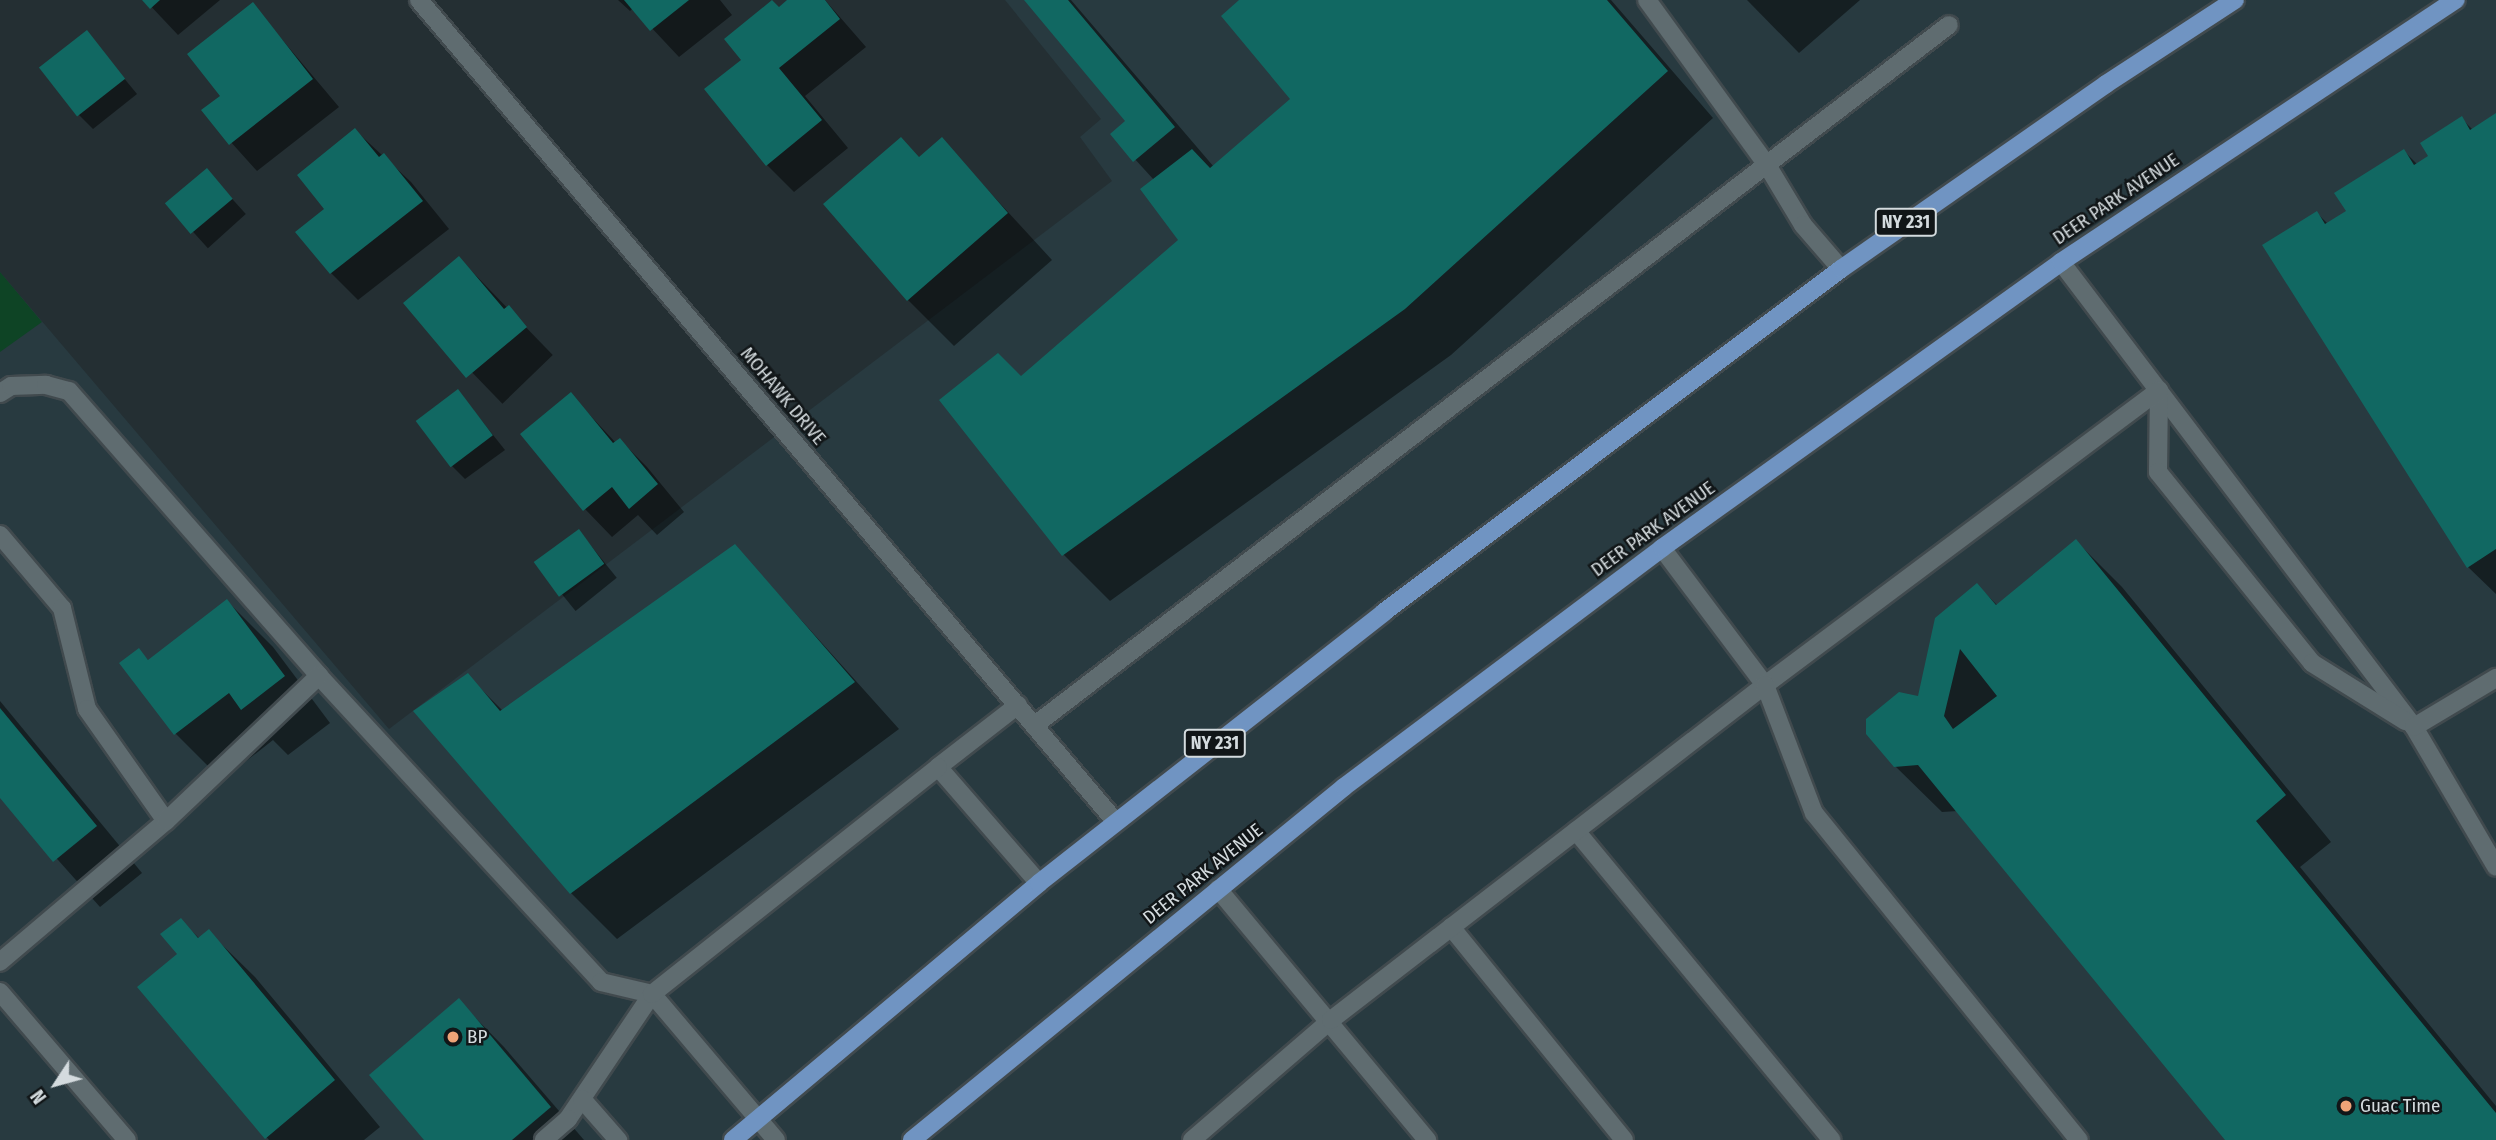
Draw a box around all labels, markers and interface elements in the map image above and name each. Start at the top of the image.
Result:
street label: DEER PARK AVENUE [2049,148,2183,250]
road number: NY 231 [1874,208,1938,236]
street label: MOHAWK DRIVE [736,343,830,449]
street label: DEER PARK AVENUE [1587,476,1719,582]
road number: NY 231 [1184,728,1246,758]
street label: DEER PARK AVENUE [1139,819,1267,929]
place label: BP [467,1026,487,1048]
marker: BP [445,1029,461,1045]
north arrow [21,1049,91,1119]
text: N [26,1085,51,1108]
place label: Guac Time [2360,1095,2440,1117]
marker: Guac Time [2338,1098,2354,1114]

